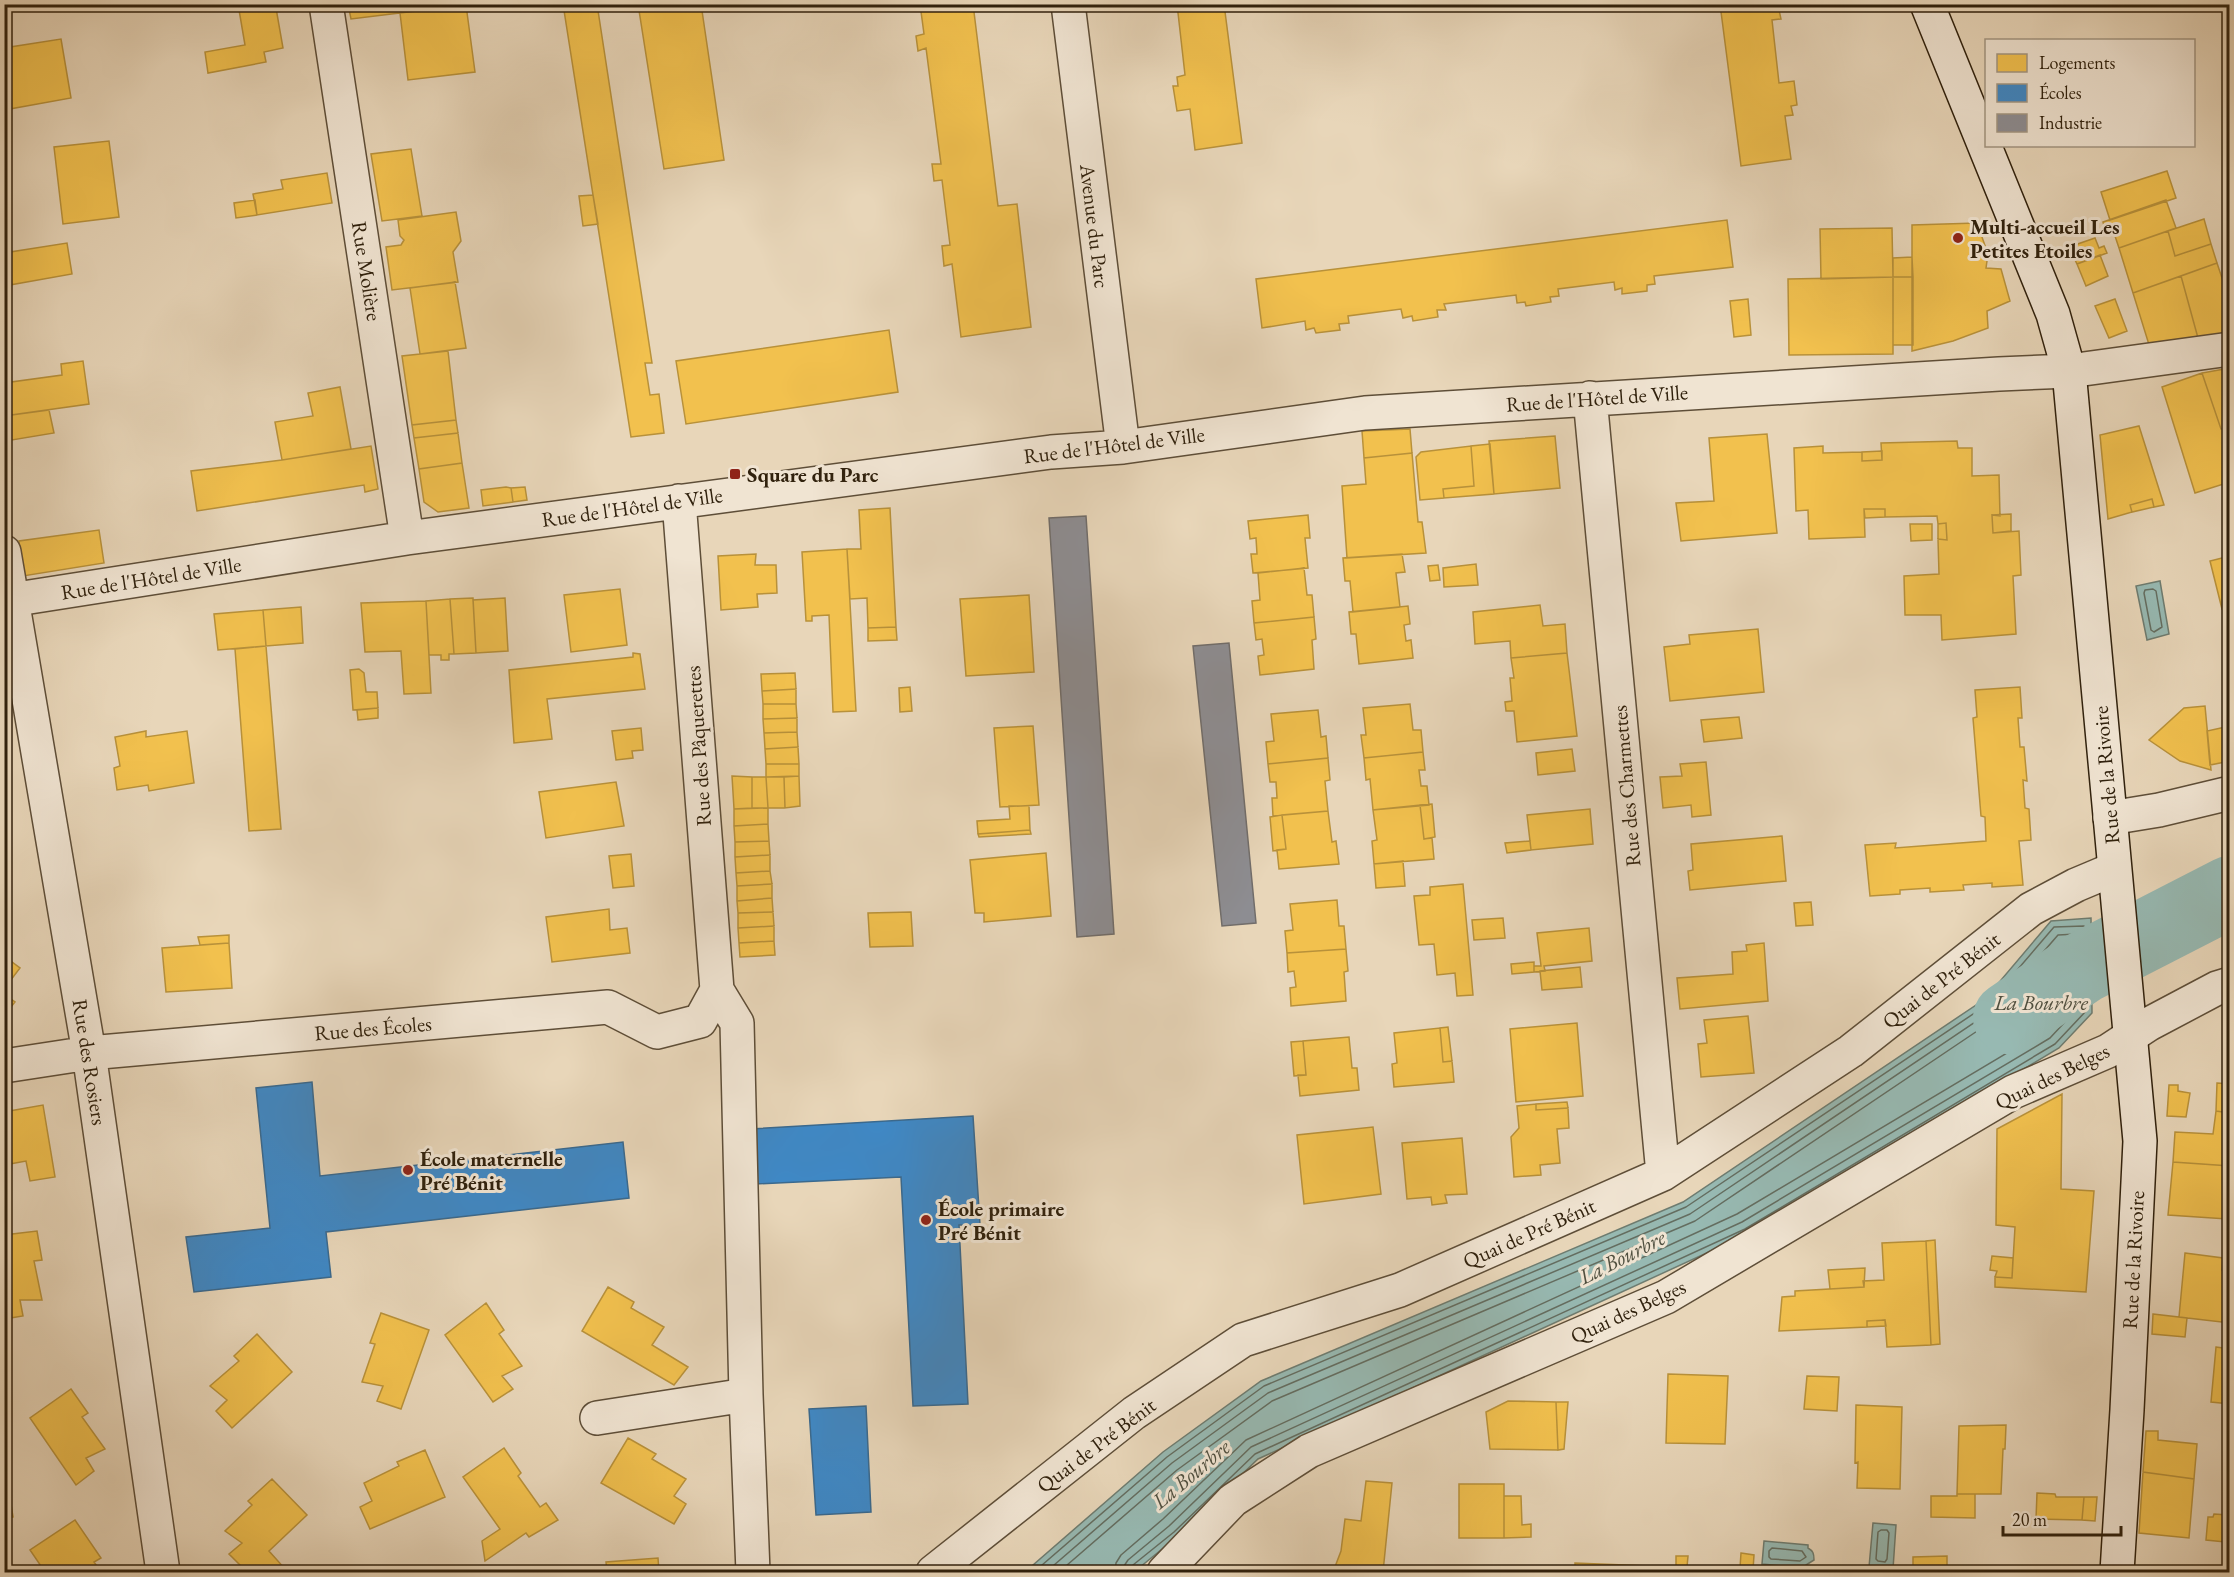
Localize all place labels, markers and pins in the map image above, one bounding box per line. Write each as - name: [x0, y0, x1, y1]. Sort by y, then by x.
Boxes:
- place label: Multi-accueil Les Petites Etoiles: [1970, 213, 2120, 264]
- marker: Multi-accueil Les Petites Etoiles: [1951, 231, 1965, 245]
- place label: Square du Parc: [747, 461, 879, 488]
- marker: Square du Parc: [728, 467, 742, 481]
- place label: École maternelle Pré Bénit: [420, 1145, 563, 1196]
- marker: École maternelle Pré Bénit: [401, 1163, 415, 1177]
- place label: École primaire Pré Bénit: [938, 1195, 1064, 1246]
- marker: École primaire Pré Bénit: [919, 1213, 933, 1227]

